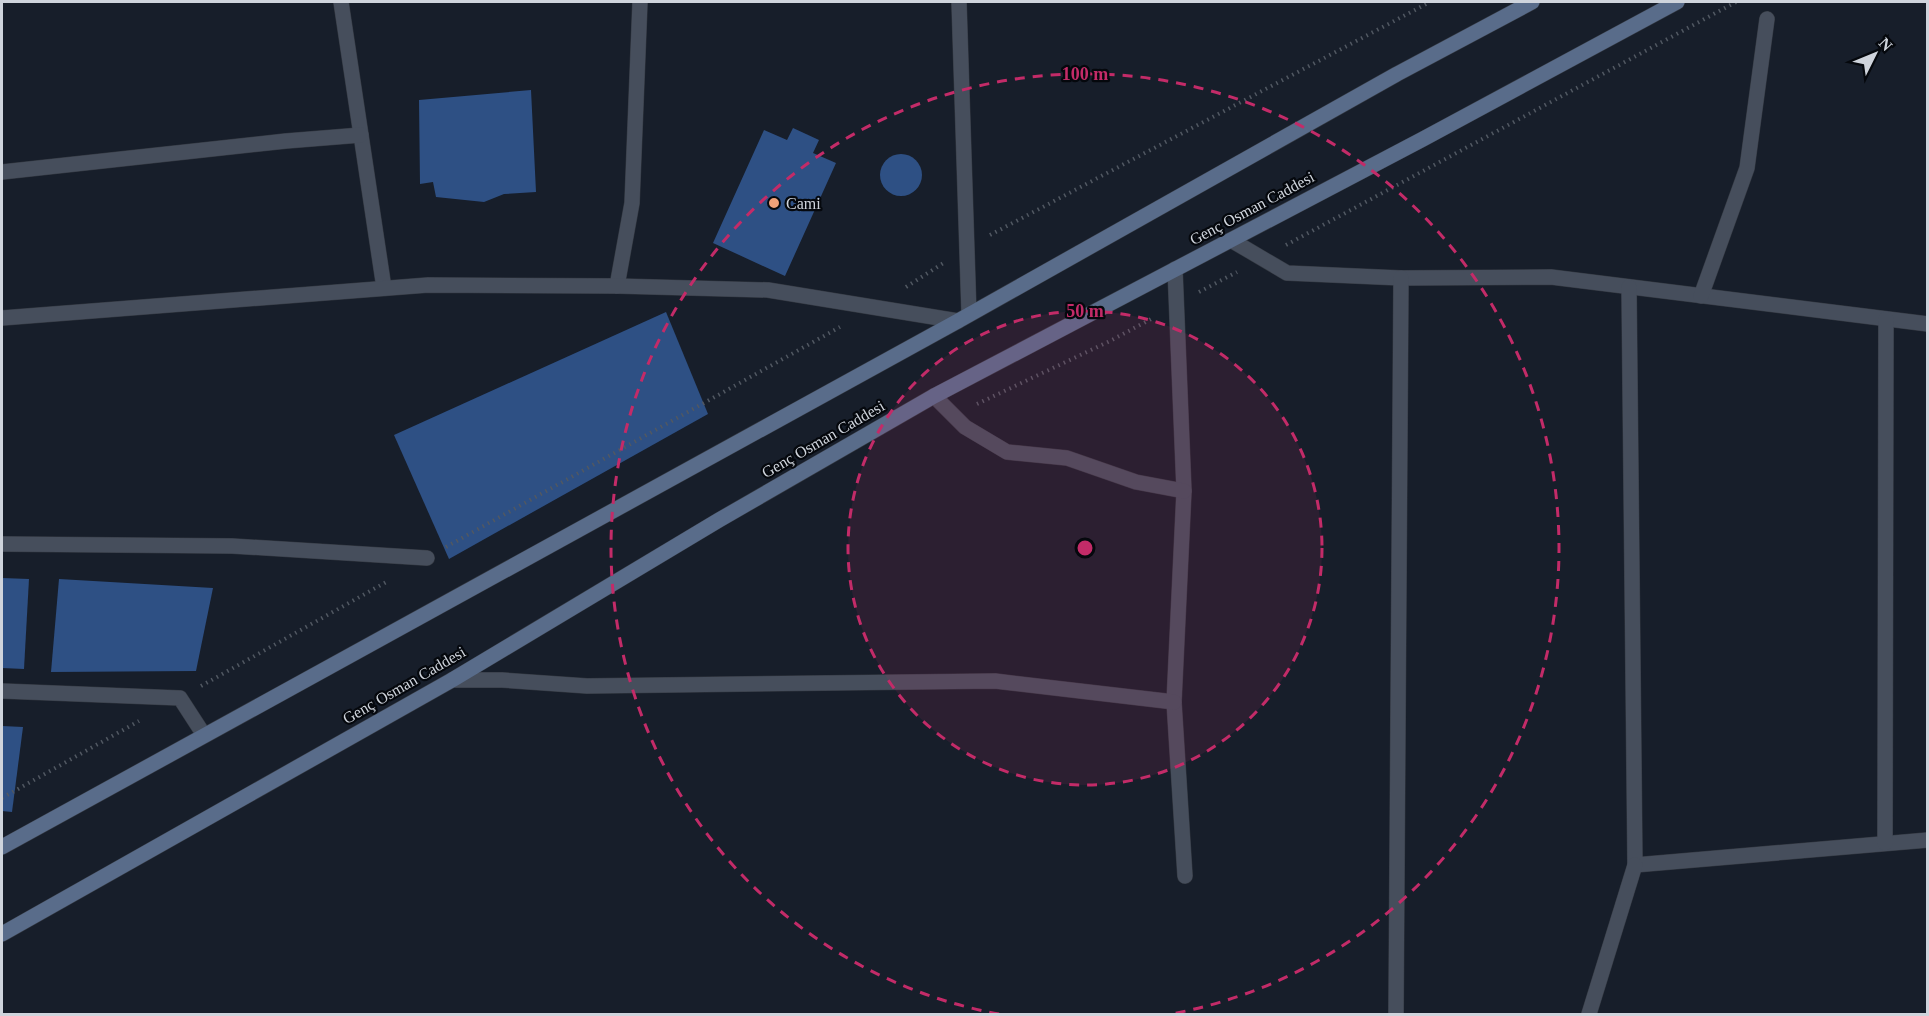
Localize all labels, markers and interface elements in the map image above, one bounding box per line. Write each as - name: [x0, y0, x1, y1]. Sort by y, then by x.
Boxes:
- north arrow: [1845, 24, 1905, 84]
- text: N: [1875, 34, 1896, 54]
- text: 100 m: [1062, 64, 1108, 84]
- street label: Genç Osman Caddesi: [1187, 168, 1318, 249]
- place label: Cami: [786, 195, 821, 212]
- marker: Cami: [767, 196, 781, 210]
- text: 50 m: [1066, 301, 1104, 321]
- street label: Genç Osman Caddesi: [759, 397, 888, 482]
- centre of rings: [1075, 538, 1095, 558]
- street label: Genç Osman Caddesi: [340, 643, 469, 728]

